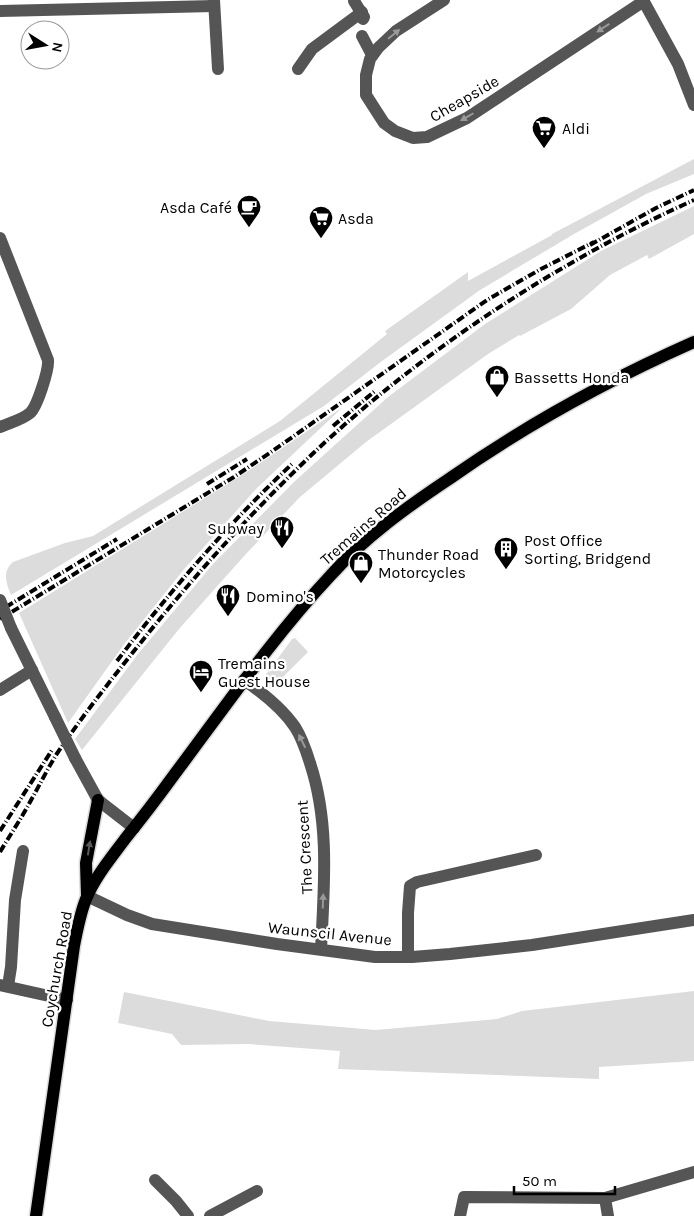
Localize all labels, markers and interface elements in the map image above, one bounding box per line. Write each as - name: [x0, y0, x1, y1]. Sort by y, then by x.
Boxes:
- north arrow: [20, 20, 70, 70]
- one-way arrow: [596, 23, 610, 33]
- one-way arrow: [388, 28, 401, 39]
- text: N: [48, 41, 67, 54]
- street label: Cheapside: [426, 71, 502, 126]
- one-way arrow: [461, 113, 474, 122]
- supermarket icon: Aldi: [531, 115, 557, 149]
- place label: Aldi: [562, 119, 590, 138]
- cafe icon: Asda Café: [236, 194, 262, 228]
- place label: Asda Café: [160, 198, 232, 217]
- supermarket icon: Asda: [308, 205, 334, 239]
- place label: Asda: [338, 209, 374, 228]
- shop icon: Bassetts Honda: [484, 364, 510, 398]
- place label: Bassetts Honda: [514, 368, 629, 387]
- street label: Tremains Road: [316, 484, 410, 569]
- restaurant icon: Subway: [269, 515, 295, 549]
- place label: Subway: [207, 519, 265, 538]
- place label: Post Office Sorting, Bridgend: [524, 531, 651, 568]
- building icon: Post Office Sorting, Bridgend: [493, 536, 519, 570]
- place label: Thunder Road Motorcycles: [378, 545, 479, 582]
- shop icon: Thunder Road Motorcycles: [348, 550, 374, 584]
- restaurant icon: Domino's: [215, 583, 241, 617]
- place label: Domino's: [246, 587, 314, 606]
- place label: Tremains Guest House: [218, 654, 310, 691]
- hotel icon: Tremains Guest House: [188, 659, 214, 693]
- one-way arrow: [297, 734, 306, 749]
- street label: The Crescent: [293, 800, 316, 894]
- one-way arrow: [85, 840, 93, 856]
- one-way arrow: [319, 892, 327, 908]
- street label: Coychurch Road: [37, 909, 76, 1029]
- street label: Waunscil Avenue: [267, 918, 393, 949]
- scale bar: [514, 1164, 615, 1196]
- text: 50 m: [522, 1172, 557, 1190]

